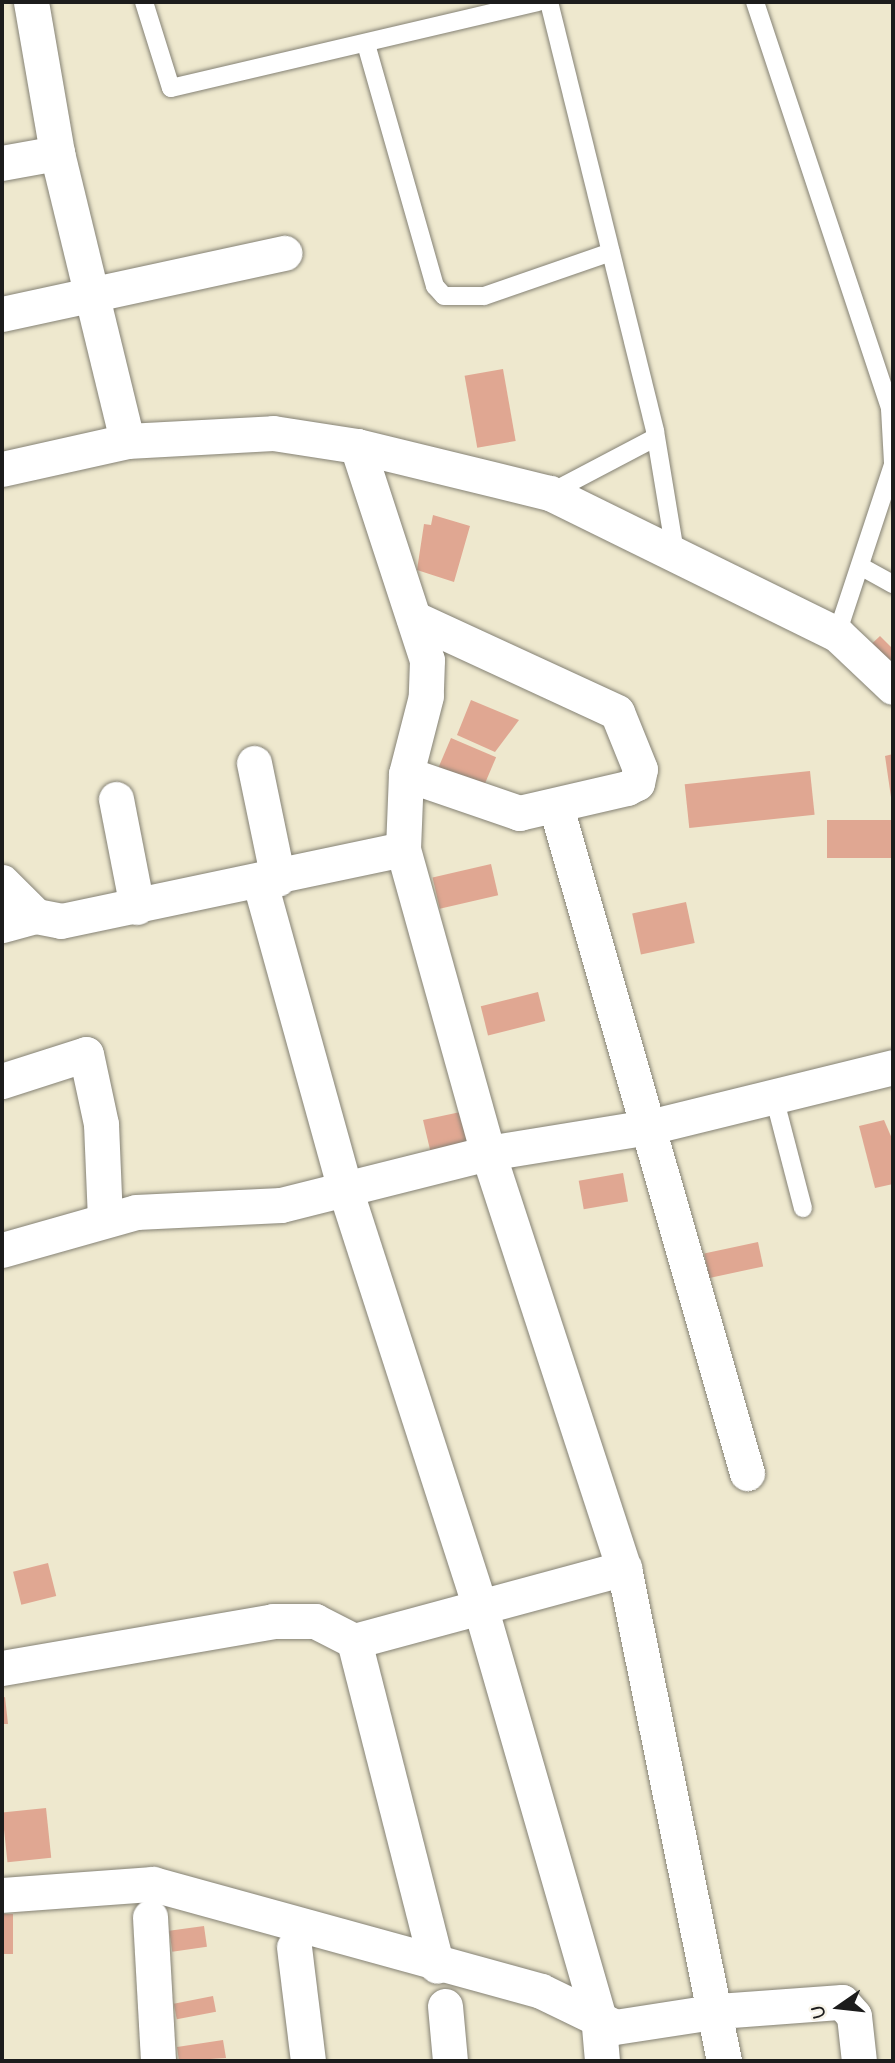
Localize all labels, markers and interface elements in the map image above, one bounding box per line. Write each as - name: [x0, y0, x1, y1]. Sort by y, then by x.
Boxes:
- north arrow: [804, 1972, 874, 2042]
- text: U: [806, 2003, 831, 2021]

